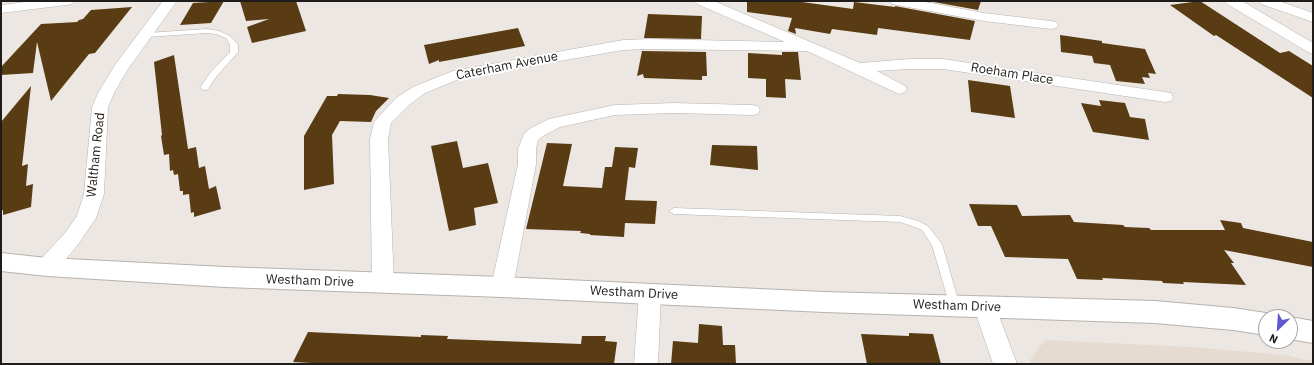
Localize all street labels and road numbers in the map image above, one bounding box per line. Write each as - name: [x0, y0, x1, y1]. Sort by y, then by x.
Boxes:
- street label: Caterham Avenue: [455, 48, 559, 84]
- street label: Roeham Place: [970, 60, 1054, 88]
- street label: Waltham Road: [84, 112, 108, 198]
- street label: Westham Drive: [266, 272, 354, 290]
- street label: Westham Drive: [590, 283, 678, 303]
- street label: Westham Drive: [913, 297, 1001, 315]

